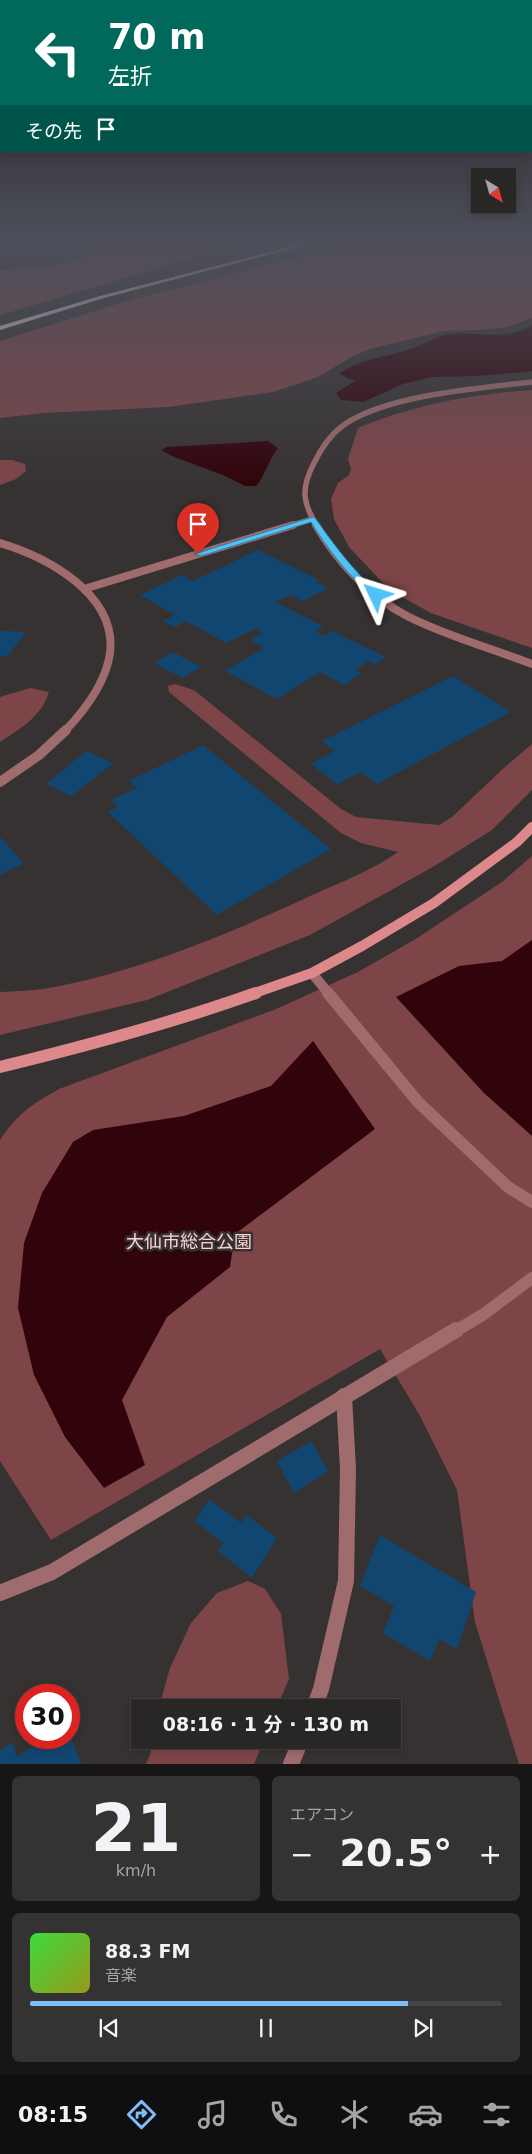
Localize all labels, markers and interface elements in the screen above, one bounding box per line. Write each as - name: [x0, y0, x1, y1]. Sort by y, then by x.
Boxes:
- text: 70 m: [108, 17, 205, 57]
- icon: left: [25, 20, 90, 85]
- text: 左折: [108, 64, 152, 89]
- icon: arrive: [92, 115, 120, 143]
- text: その先: [25, 120, 82, 142]
- north arrow: [471, 168, 516, 212]
- map controls: [471, 168, 516, 213]
- pin: [177, 503, 219, 554]
- icon: arrive: [184, 510, 212, 538]
- position arrow: [349, 568, 401, 620]
- park label: 大仙市総合公園: [126, 1231, 252, 1252]
- speed limit sign: 30: [15, 1684, 80, 1749]
- text: 08:16 · 1 分 · 130 m: [163, 1713, 369, 1735]
- text: 21: [91, 1791, 181, 1866]
- text: エアコン: [290, 1805, 354, 1824]
- text: 20.5°: [340, 1831, 452, 1875]
- text: −: [290, 1838, 313, 1871]
- text: +: [479, 1838, 502, 1871]
- text: km/h: [116, 1861, 156, 1880]
- text: 88.3 FM: [105, 1940, 190, 1962]
- text: 音楽: [105, 1966, 137, 1985]
- icon: previous: [95, 2014, 123, 2042]
- icon: pause: [252, 2014, 280, 2042]
- icon: next: [409, 2014, 437, 2042]
- icon: directions: [124, 2097, 159, 2132]
- icon: music: [195, 2097, 230, 2132]
- icon: phone: [266, 2097, 301, 2132]
- icon: climate: [337, 2097, 372, 2132]
- icon: car: [408, 2097, 443, 2132]
- icon: filters: [479, 2097, 514, 2132]
- text: 08:15: [18, 2102, 88, 2127]

